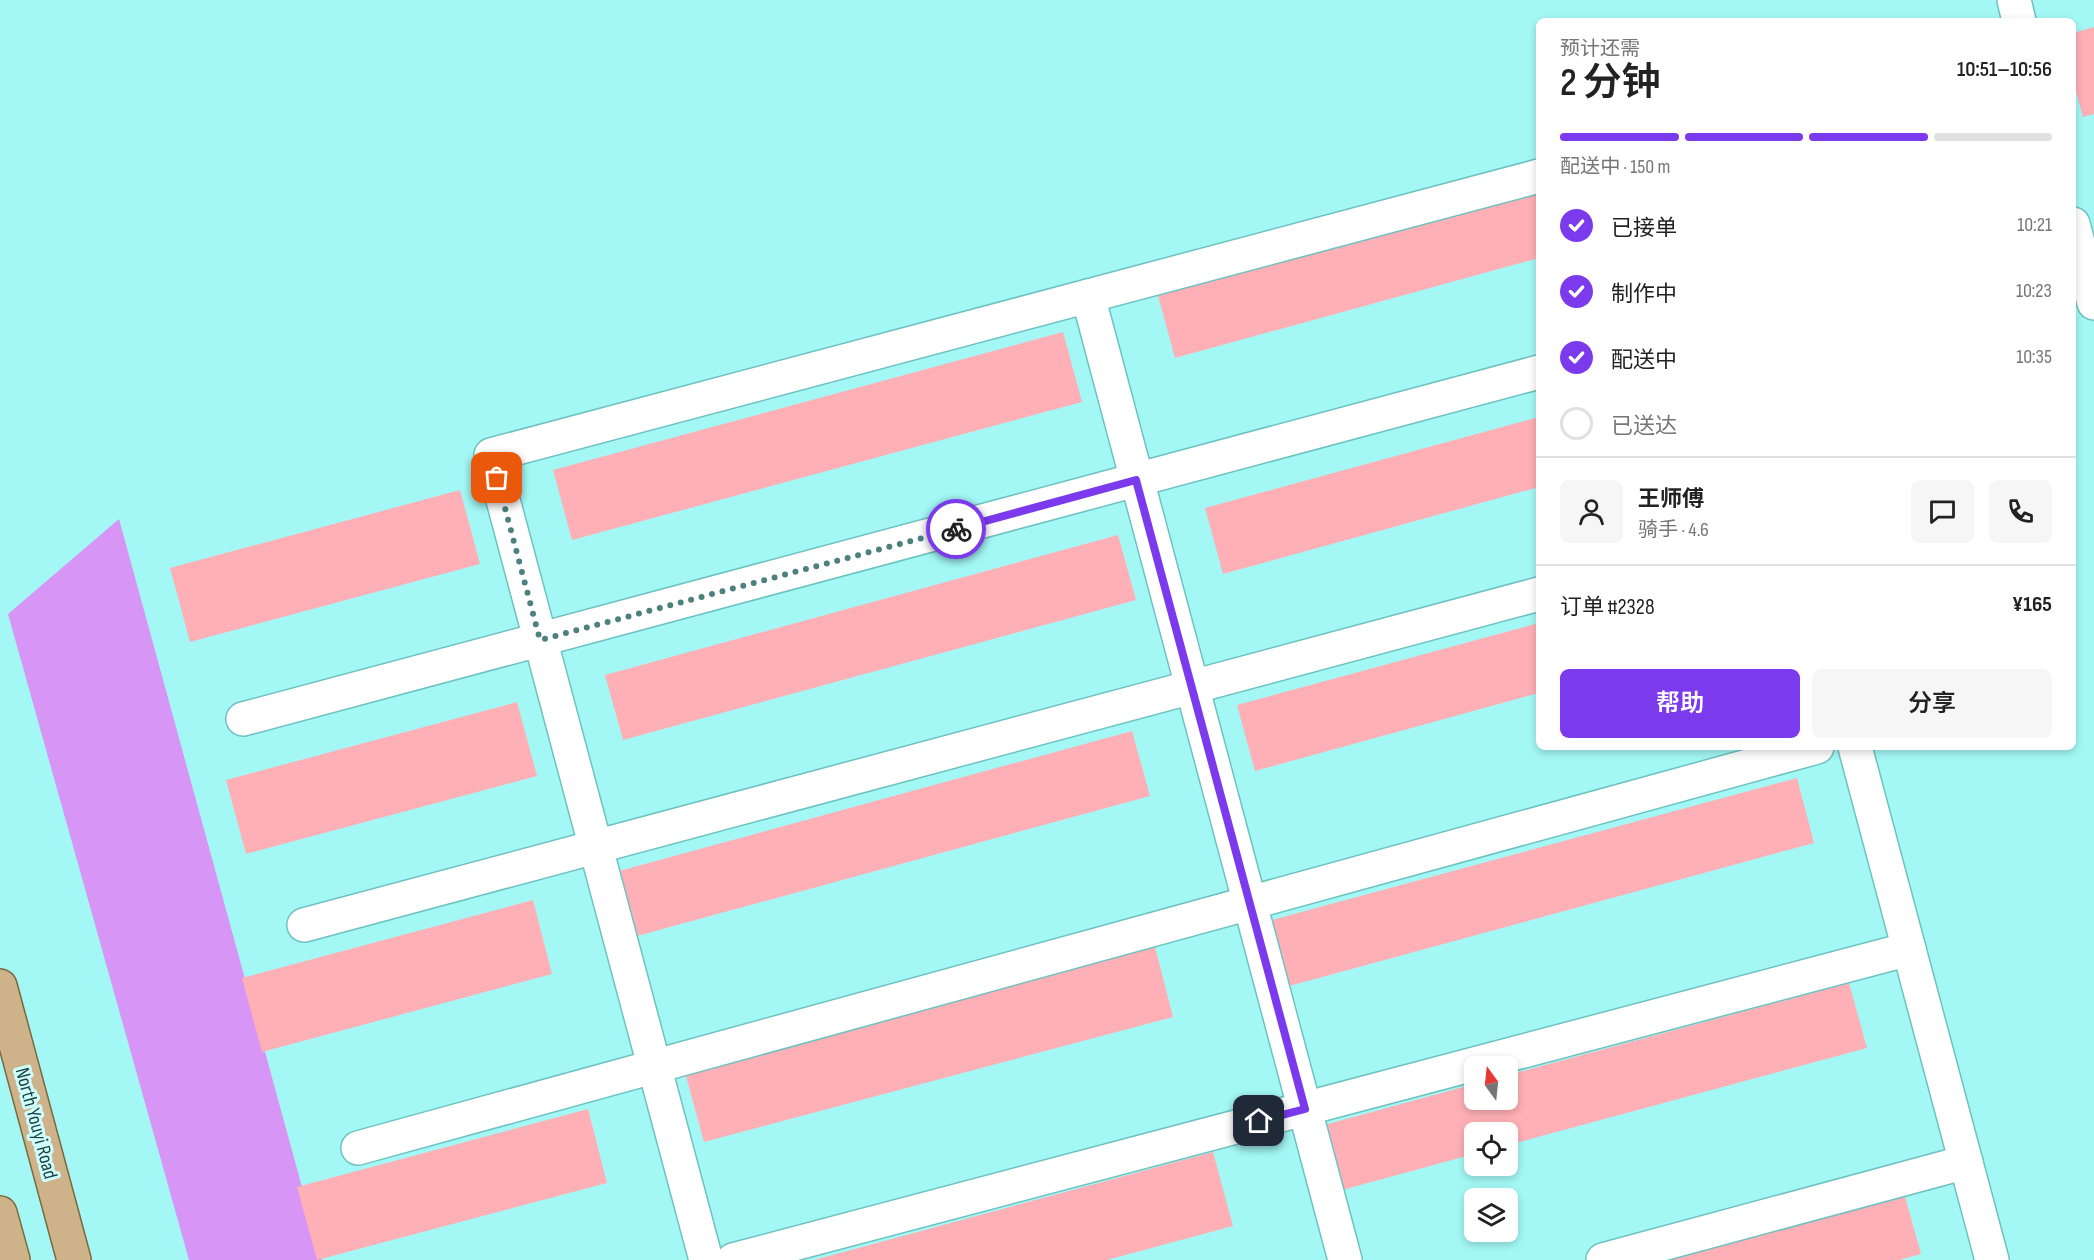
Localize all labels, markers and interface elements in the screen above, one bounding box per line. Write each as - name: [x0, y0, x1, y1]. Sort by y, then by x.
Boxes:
- text: 预计还需: [1560, 37, 1640, 61]
- text: 10:51–10:56: [1957, 56, 2052, 83]
- text: 2 分钟: [1560, 60, 1661, 107]
- text: 配送中 · 150 m: [1560, 155, 1670, 179]
- icon: check: [1560, 209, 1593, 242]
- text: 10:21: [2017, 213, 2052, 237]
- text: 已接单: [1611, 215, 1677, 242]
- icon: check: [1560, 275, 1593, 308]
- text: 10:23: [2016, 279, 2052, 303]
- text: 制作中: [1611, 281, 1677, 308]
- icon: check: [1560, 341, 1593, 374]
- text: 10:35: [2016, 345, 2052, 369]
- text: 配送中: [1611, 347, 1677, 374]
- text: 已送达: [1611, 413, 1677, 440]
- pin: [471, 452, 522, 503]
- icon: bag: [480, 461, 513, 494]
- button: person: [1560, 480, 1623, 543]
- button: chat: [1911, 480, 1974, 543]
- button: phone: [1989, 480, 2052, 543]
- text: 王师傅: [1638, 486, 1704, 513]
- courier: [926, 499, 986, 559]
- icon: bike: [940, 513, 973, 546]
- text: 骑手 · 4.6: [1638, 518, 1709, 542]
- text: ¥165: [2012, 591, 2052, 618]
- text: 订单 #2328: [1560, 594, 1655, 621]
- button: 帮助: [1560, 669, 1800, 738]
- button: 分享: [1812, 669, 2052, 738]
- north arrow: [1464, 1056, 1518, 1110]
- map controls: [1464, 1056, 1518, 1242]
- street label: North Youyi Road: [10, 1065, 62, 1182]
- pin: [1233, 1095, 1284, 1146]
- icon: home: [1242, 1104, 1275, 1137]
- button: locate: [1464, 1122, 1518, 1176]
- button: layers: [1464, 1188, 1518, 1242]

